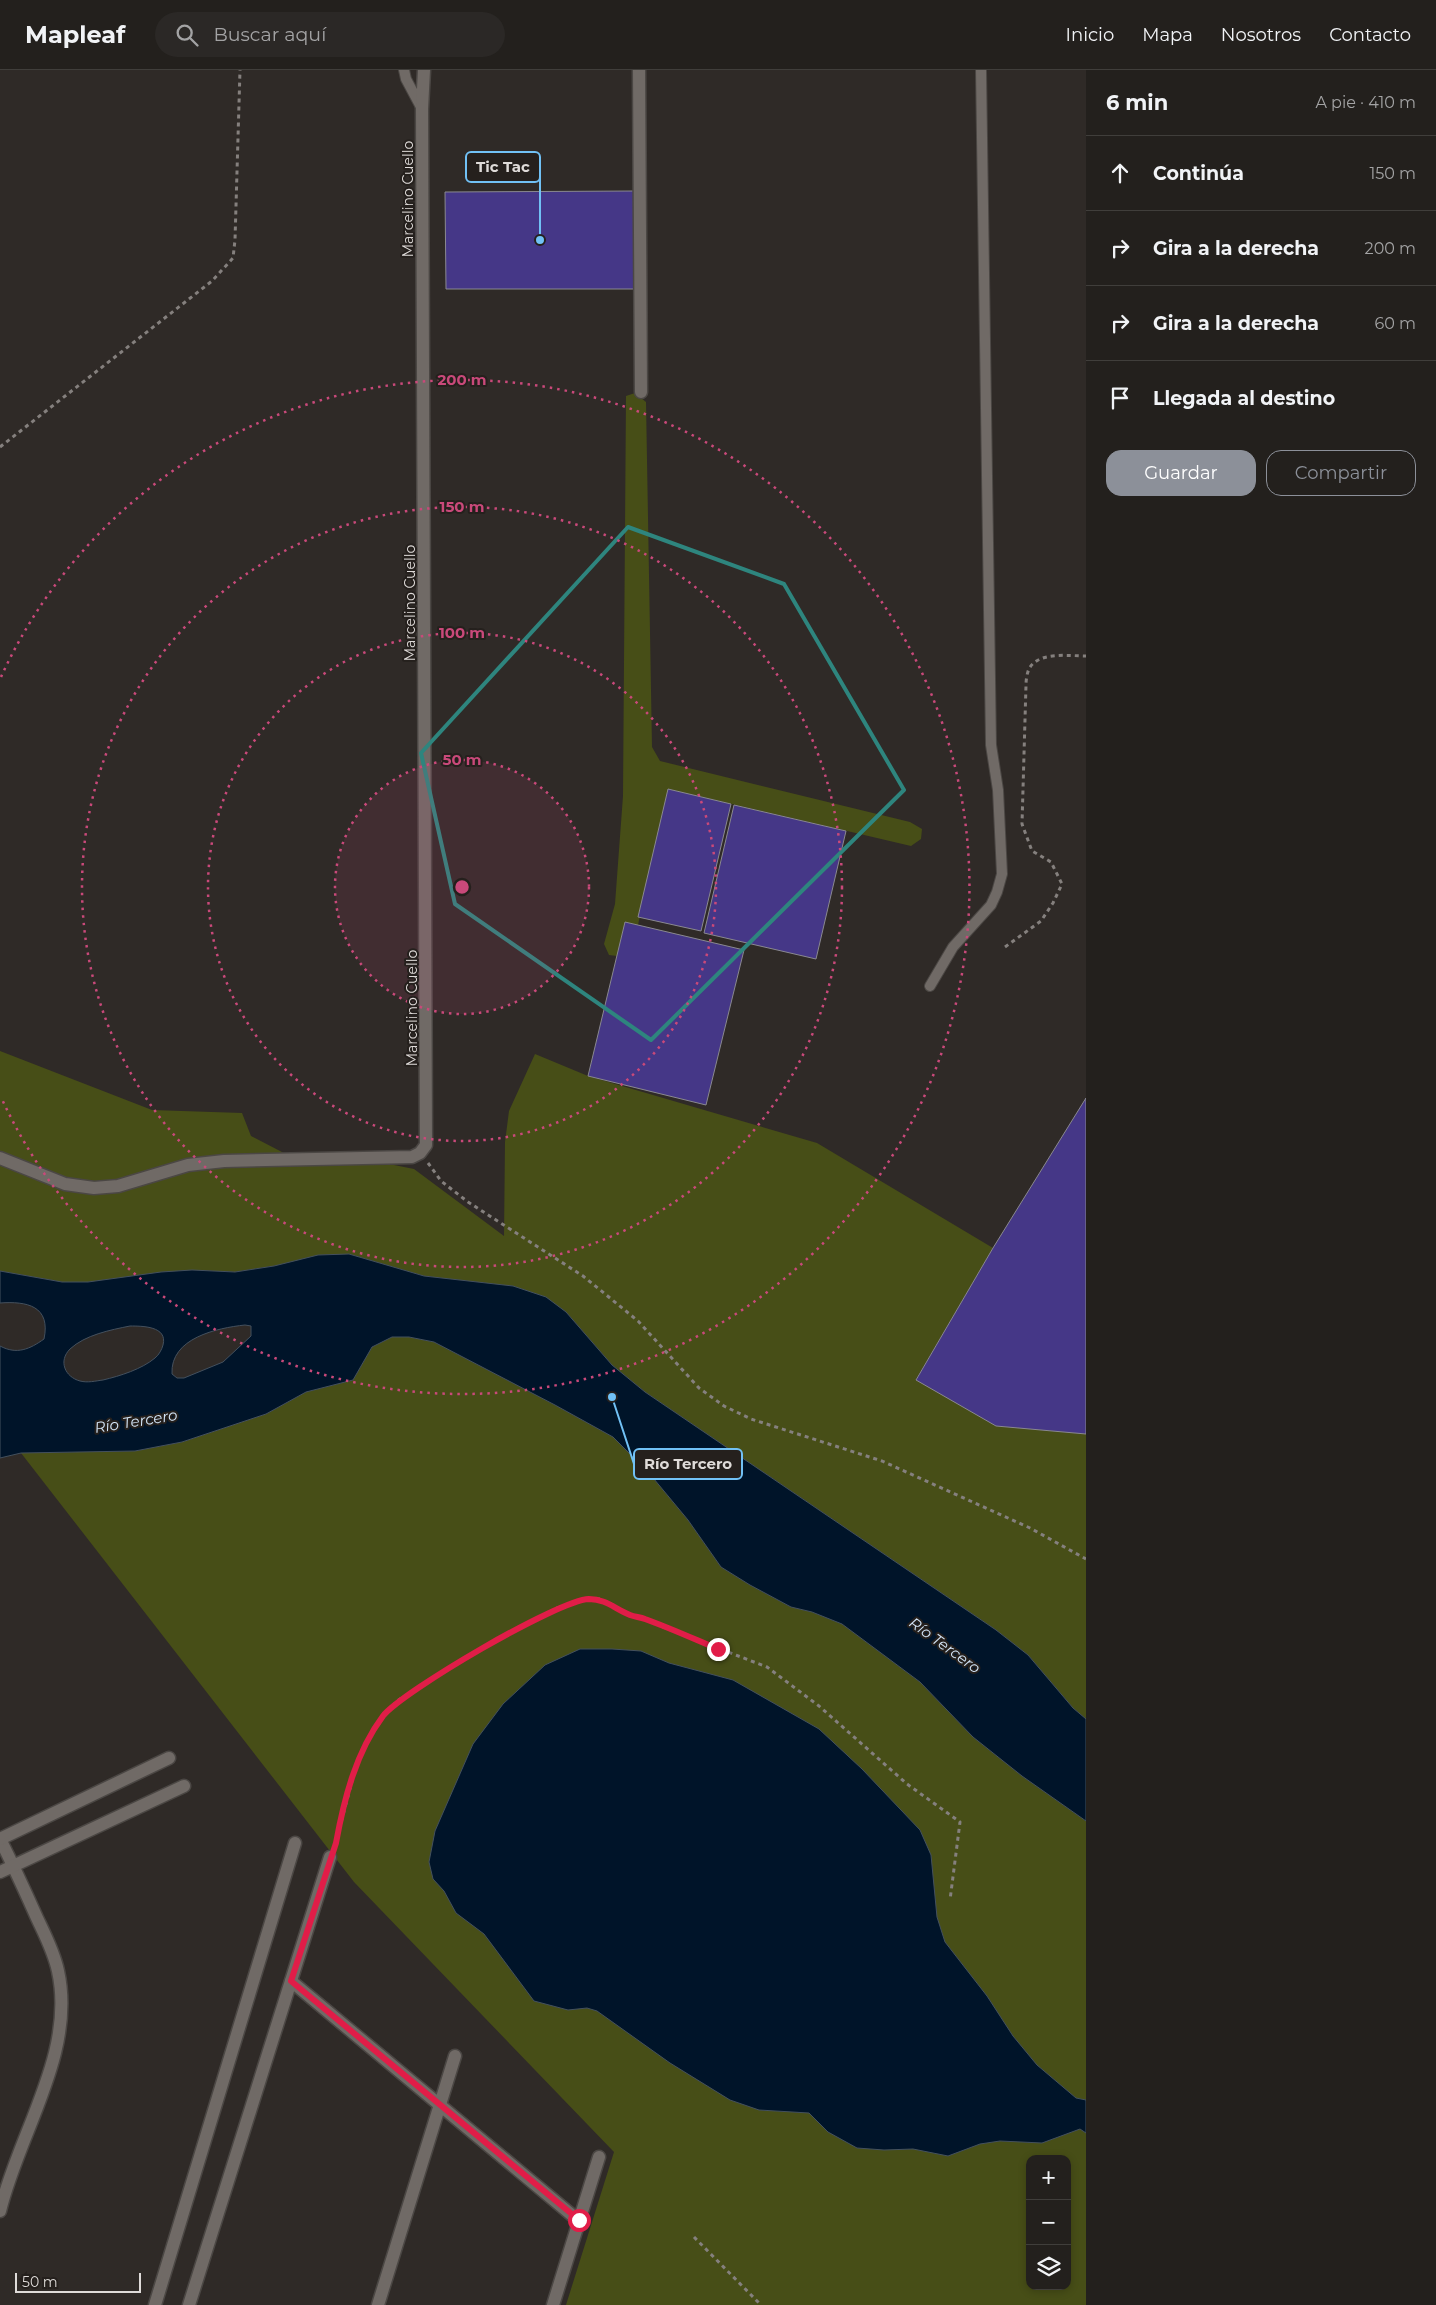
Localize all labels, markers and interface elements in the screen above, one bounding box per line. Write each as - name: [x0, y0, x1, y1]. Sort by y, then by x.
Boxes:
- search box: [155, 12, 505, 57]
- text: Mapleaf: [25, 20, 125, 49]
- icon: search: [173, 21, 201, 49]
- text: Buscar aquí: [213, 23, 326, 46]
- text: Inicio: [1066, 24, 1114, 46]
- text: Mapa: [1142, 24, 1193, 46]
- text: Nosotros: [1221, 24, 1301, 46]
- text: Contacto: [1329, 24, 1411, 46]
- text: 6 min: [1106, 90, 1168, 115]
- text: A pie · 410 m: [1315, 93, 1416, 112]
- street label: Marcelino Cuello: [399, 140, 417, 257]
- callout: Tic Tac: [466, 152, 540, 182]
- text: Tic Tac: [476, 157, 530, 176]
- icon: ahead: [1106, 159, 1134, 187]
- text: Continúa: [1153, 162, 1244, 185]
- text: 150 m: [1369, 164, 1416, 183]
- icon: right: [1106, 234, 1134, 262]
- text: Gira a la derecha: [1153, 237, 1319, 260]
- text: 200 m: [1365, 239, 1416, 258]
- icon: right: [1106, 309, 1134, 337]
- text: Gira a la derecha: [1153, 312, 1319, 335]
- text: 60 m: [1374, 314, 1416, 333]
- text: 200 m: [437, 370, 487, 389]
- icon: arrive: [1106, 384, 1134, 412]
- text: Llegada al destino: [1153, 387, 1335, 410]
- button: Guardar: [1106, 450, 1256, 496]
- button: Compartir: [1266, 450, 1416, 496]
- text: 150 m: [440, 497, 484, 516]
- street label: Marcelino Cuello: [401, 544, 419, 661]
- text: 100 m: [439, 623, 485, 642]
- text: 50 m: [442, 750, 482, 769]
- centre of rings: [453, 878, 471, 896]
- street label: Marcelino Cuello: [403, 949, 421, 1066]
- water label: Río Tercero: [93, 1405, 179, 1437]
- callout: Río Tercero: [634, 1449, 742, 1479]
- text: Río Tercero: [644, 1454, 732, 1473]
- water label: Río Tercero: [906, 1613, 984, 1677]
- route end: [707, 1638, 730, 1661]
- map controls: [1026, 2155, 1071, 2290]
- button: +: [1026, 2155, 1071, 2200]
- button: −: [1026, 2200, 1071, 2245]
- route start: [568, 2209, 591, 2232]
- button: layers: [1026, 2245, 1071, 2290]
- scale bar: [15, 2270, 141, 2293]
- text: 50 m: [22, 2273, 58, 2291]

